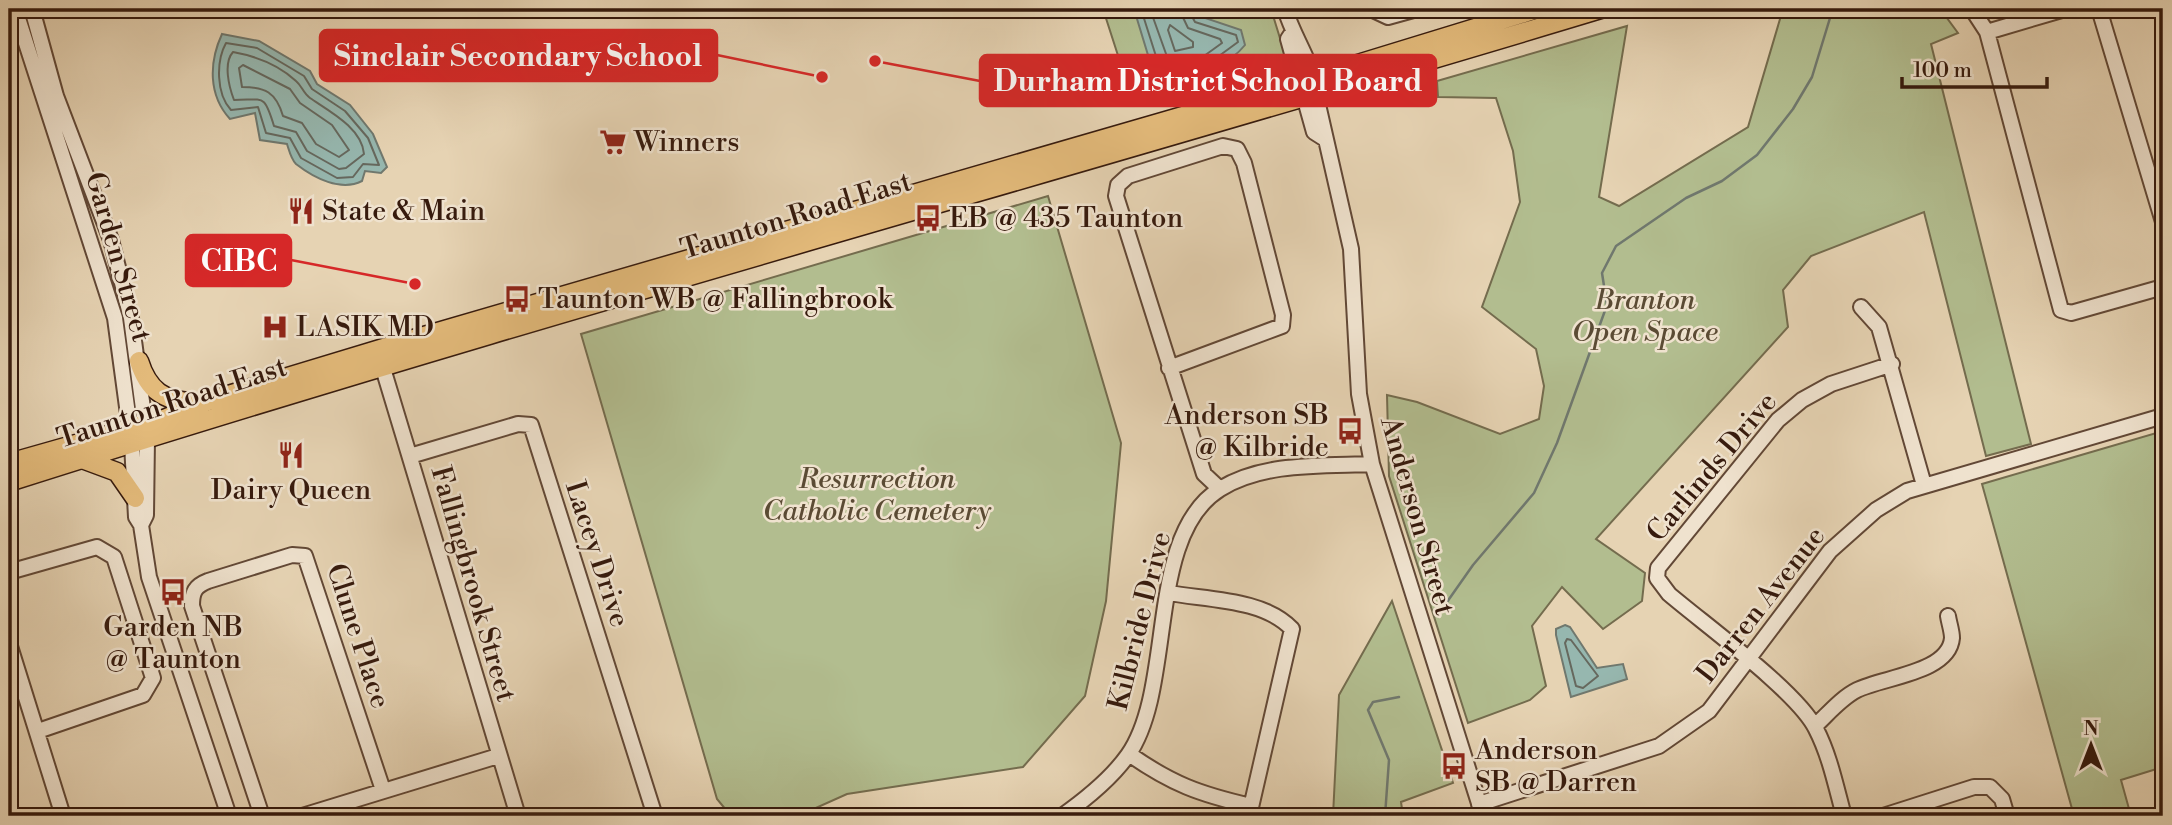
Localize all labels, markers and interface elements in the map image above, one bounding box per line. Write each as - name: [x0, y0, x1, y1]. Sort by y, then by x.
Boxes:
- callout: Sinclair Secondary School: [320, 30, 717, 81]
- text: Sinclair Secondary School: [334, 38, 702, 76]
- scale bar: [1902, 46, 2048, 90]
- callout: Durham District School Board: [980, 55, 1436, 106]
- text: 100 m: [1913, 58, 1972, 84]
- text: Durham District School Board: [994, 63, 1422, 101]
- place label: Winners: [633, 125, 740, 160]
- supermarket icon: Winners: [598, 127, 628, 157]
- street label: Taunton Road East: [676, 164, 916, 268]
- street label: Garden Street: [77, 168, 159, 346]
- place label: State & Main: [322, 194, 486, 229]
- restaurant icon: State & Main: [286, 196, 316, 226]
- place label: EB @ 435 Taunton: [949, 201, 1183, 236]
- bus stop icon: EB @ 435 Taunton: [913, 203, 943, 233]
- callout: CIBC: [186, 235, 291, 286]
- text: CIBC: [201, 243, 277, 281]
- place label: Taunton WB @ Fallingbrook: [538, 282, 894, 317]
- park label: Branton Open Space: [1572, 283, 1718, 350]
- bus stop icon: Taunton WB @ Fallingbrook: [502, 284, 532, 314]
- place label: LASIK MD: [296, 310, 434, 345]
- hospital icon: LASIK MD: [260, 312, 290, 342]
- street label: Taunton Road East: [53, 349, 291, 457]
- street label: Carlinds Drive: [1639, 385, 1785, 549]
- place label: Anderson SB @ Kilbride: [1164, 398, 1329, 465]
- street label: Anderson Street: [1372, 412, 1462, 619]
- bus stop icon: Anderson SB @ Kilbride: [1335, 416, 1365, 446]
- restaurant icon: Dairy Queen: [276, 440, 306, 470]
- street label: Fallingbrook Street: [423, 462, 523, 706]
- park label: Resurrection Catholic Cemetery: [763, 462, 992, 529]
- place label: Dairy Queen: [211, 473, 372, 508]
- street label: Lacey Drive: [557, 477, 637, 631]
- street label: Darren Avenue: [1689, 520, 1833, 690]
- street label: Kilbride Drive: [1101, 528, 1179, 714]
- street label: Clune Place: [318, 559, 398, 713]
- bus stop icon: Garden NB @ Taunton: [158, 577, 188, 607]
- place label: Garden NB @ Taunton: [103, 610, 243, 677]
- north arrow: [2056, 710, 2126, 780]
- text: N: [2083, 717, 2099, 741]
- place label: Anderson SB @ Darren: [1474, 733, 1637, 800]
- bus stop icon: Anderson SB @ Darren: [1439, 751, 1469, 781]

